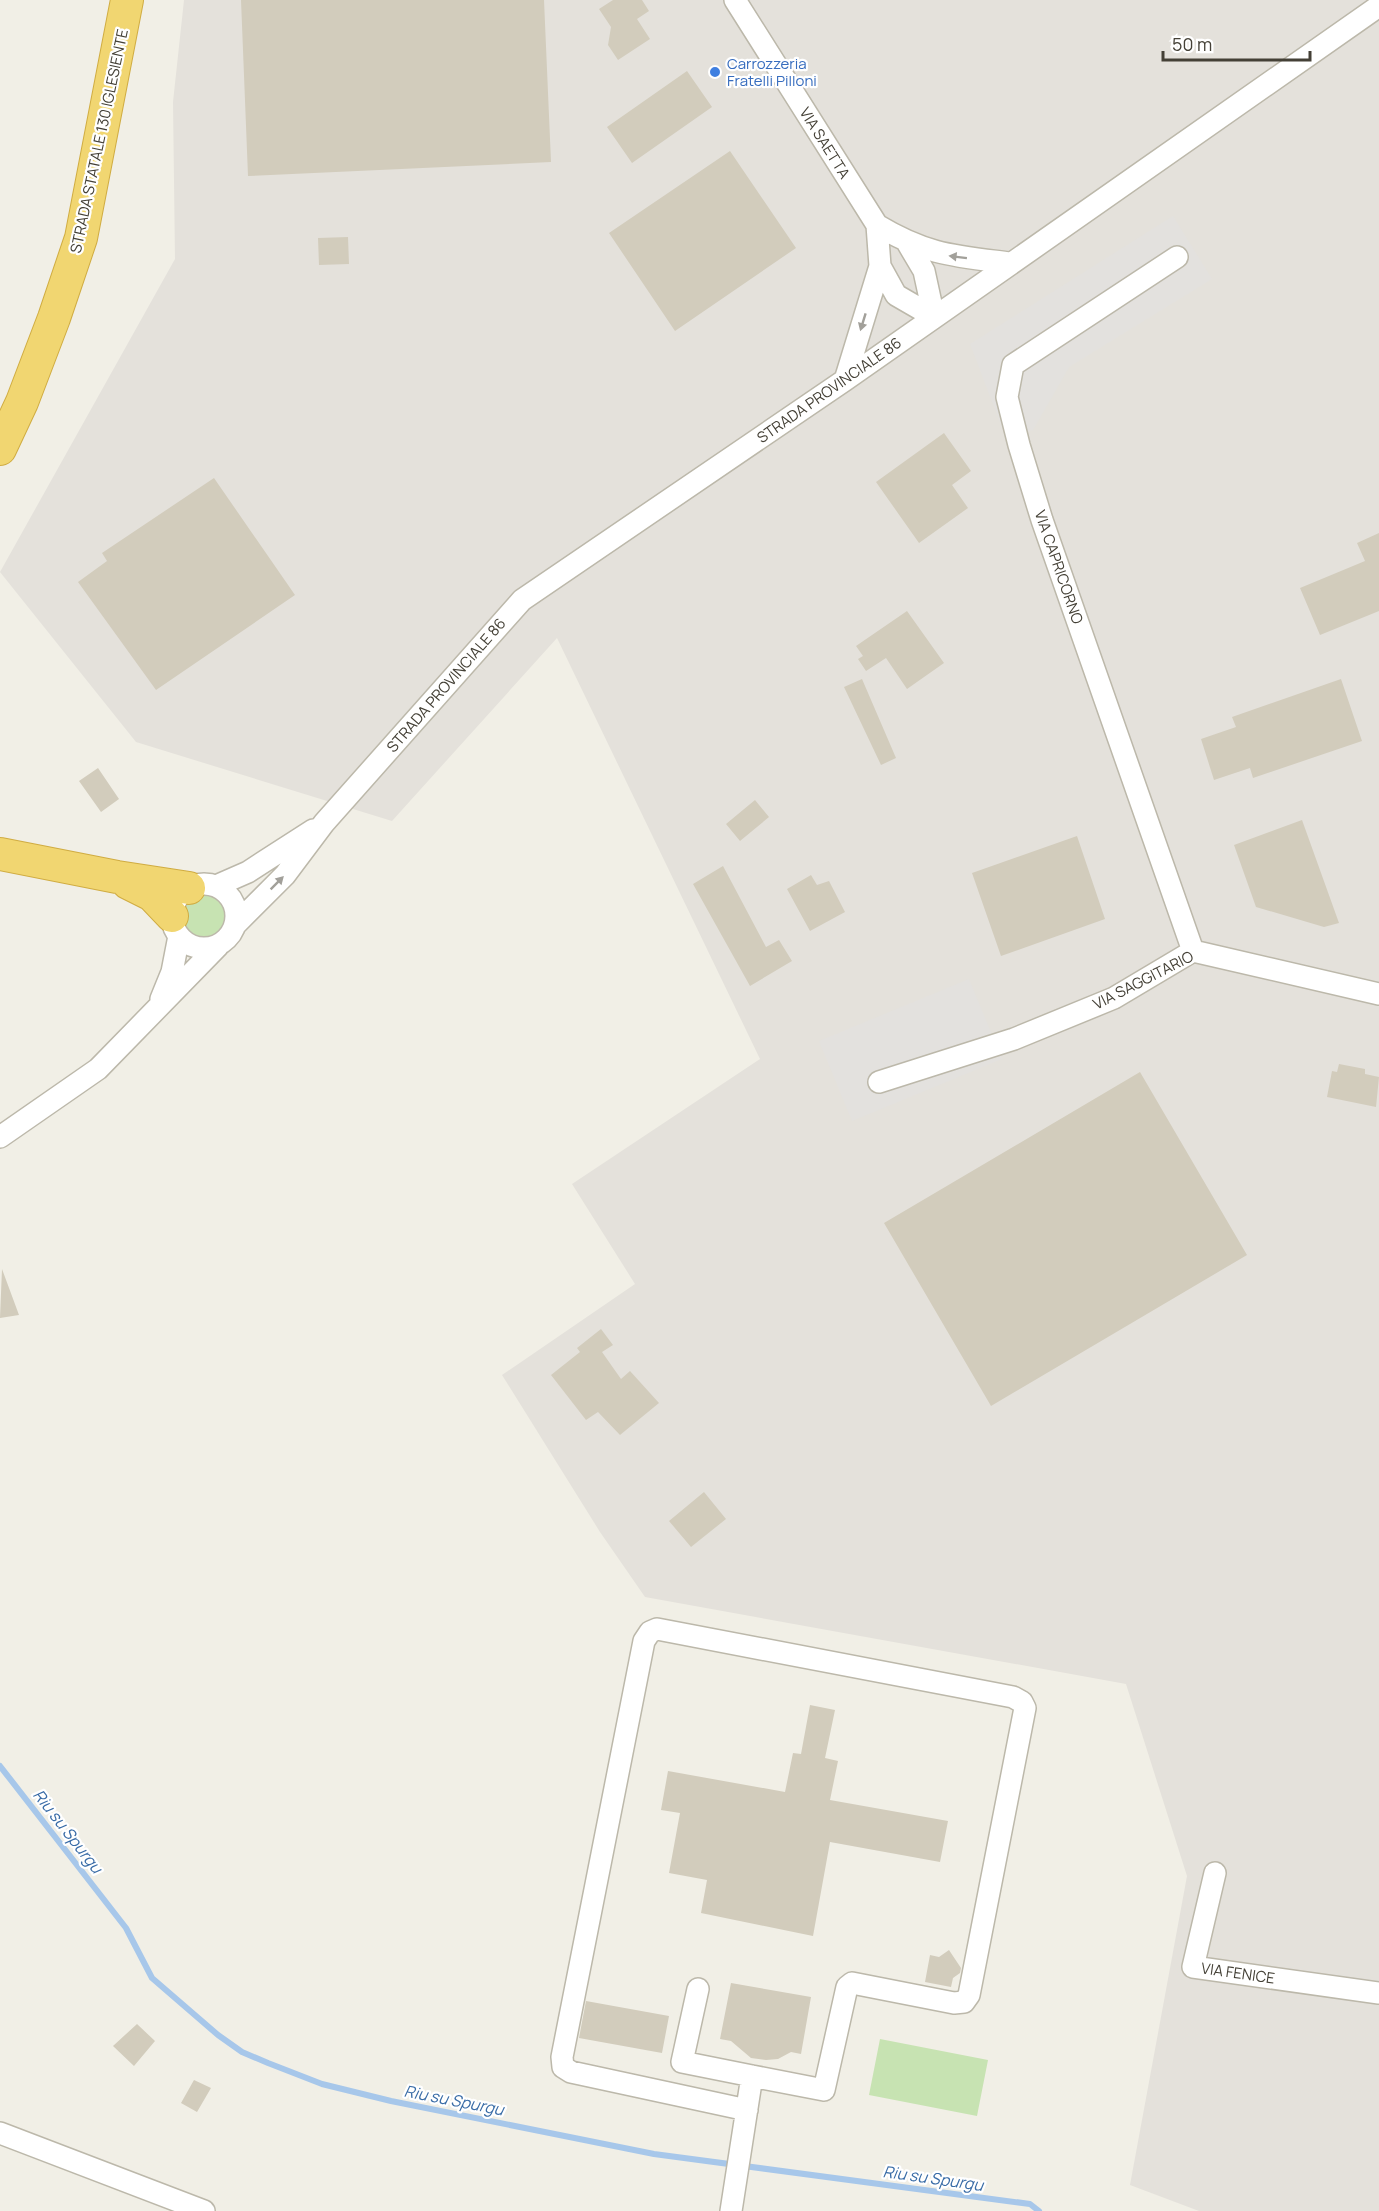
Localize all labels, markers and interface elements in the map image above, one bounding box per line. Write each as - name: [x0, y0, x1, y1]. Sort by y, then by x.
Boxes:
- scale bar: [1163, 24, 1310, 62]
- street label: STRADA STATALE 130 IGLESIENTE: [65, 27, 133, 255]
- text: 50 m: [1172, 32, 1212, 56]
- place label: Carrozzeria Fratelli Pilloni: [727, 53, 817, 91]
- marker: Carrozzeria Fratelli Pilloni: [708, 65, 722, 79]
- street label: VIA SAETTA: [795, 103, 855, 183]
- one-way arrow: [949, 252, 968, 261]
- one-way arrow: [858, 313, 867, 331]
- street label: STRADA PROVINCIALE 86: [752, 332, 906, 448]
- street label: VIA CAPRICORNO: [1030, 507, 1088, 627]
- street label: STRADA PROVINCIALE 86: [382, 613, 510, 757]
- one-way arrow: [270, 876, 285, 890]
- street label: VIA SAGGITARIO: [1089, 946, 1197, 1014]
- water label: Riu su Spurgu: [28, 1784, 109, 1879]
- street label: VIA FENICE: [1200, 1957, 1276, 1989]
- water label: Riu su Spurgu: [402, 2080, 507, 2121]
- water label: Riu su Spurgu: [882, 2160, 986, 2196]

